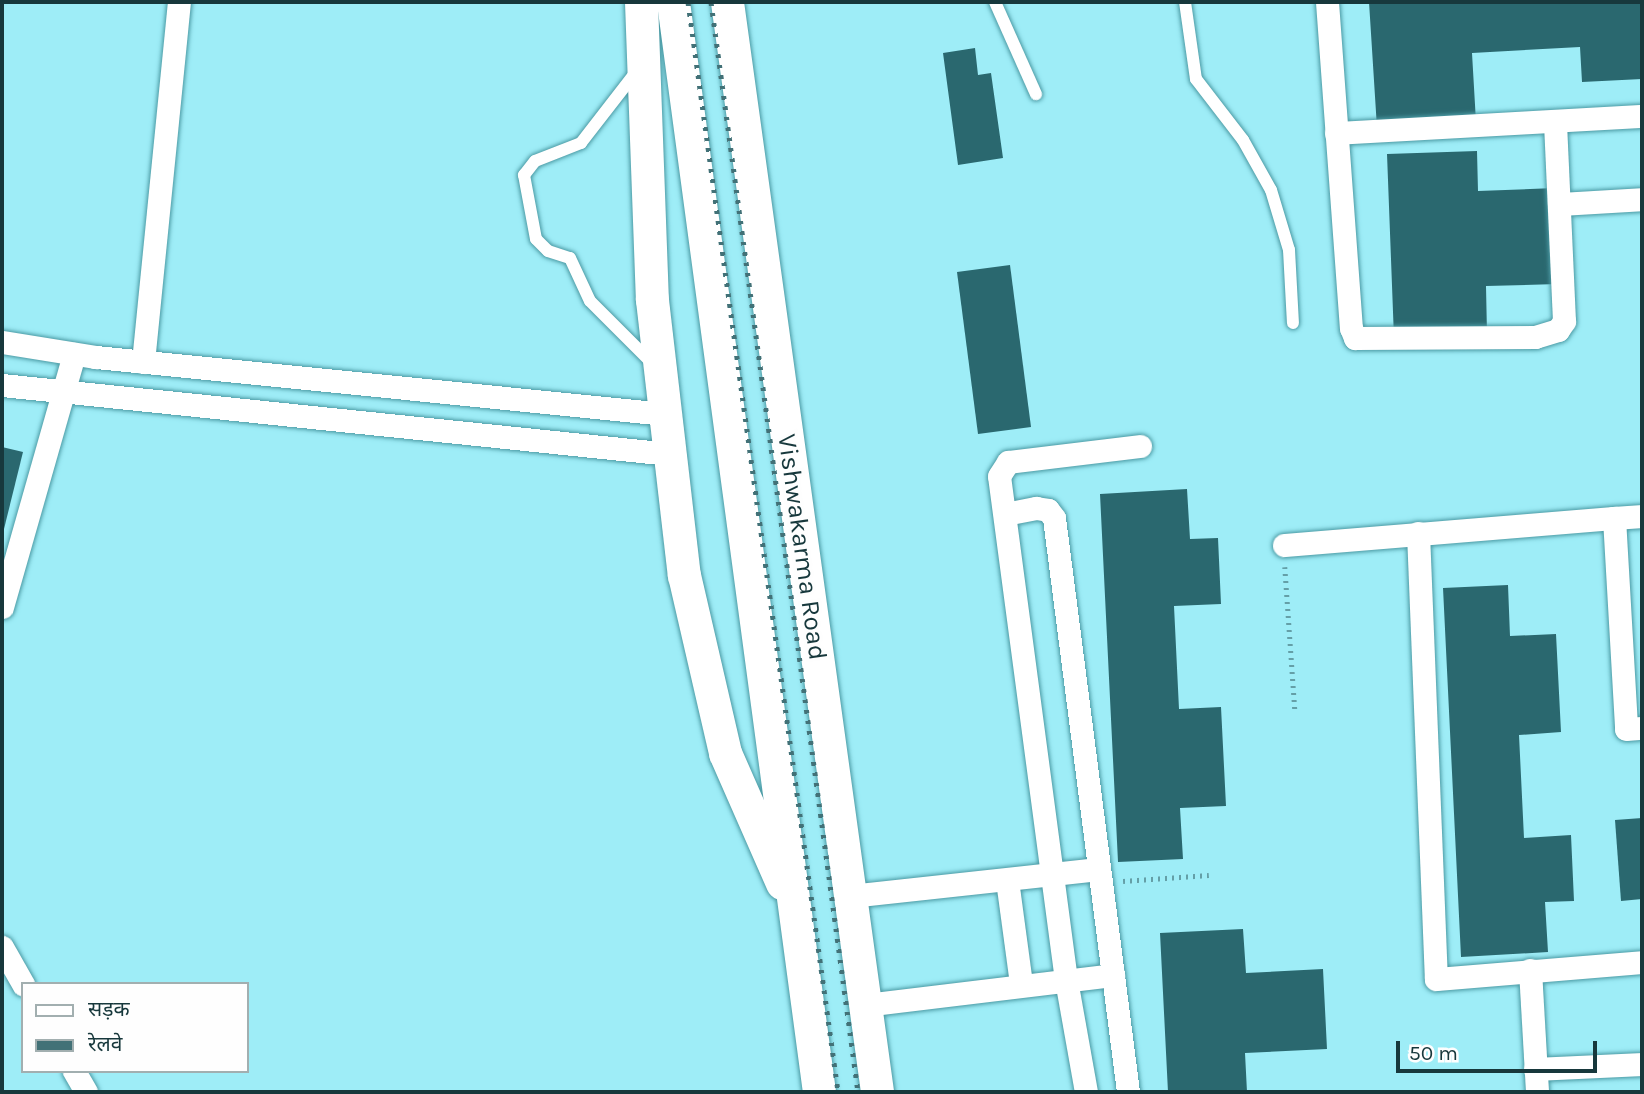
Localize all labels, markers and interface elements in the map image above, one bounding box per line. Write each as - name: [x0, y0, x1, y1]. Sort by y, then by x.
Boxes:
- street label: Vishwakarma Road: [771, 432, 833, 662]
- legend: [21, 982, 248, 1073]
- text: सड़क: [88, 997, 130, 1021]
- scale bar: [1399, 1028, 1600, 1072]
- text: रेलवे: [88, 1032, 123, 1056]
- text: 50 m: [1409, 1041, 1458, 1065]

